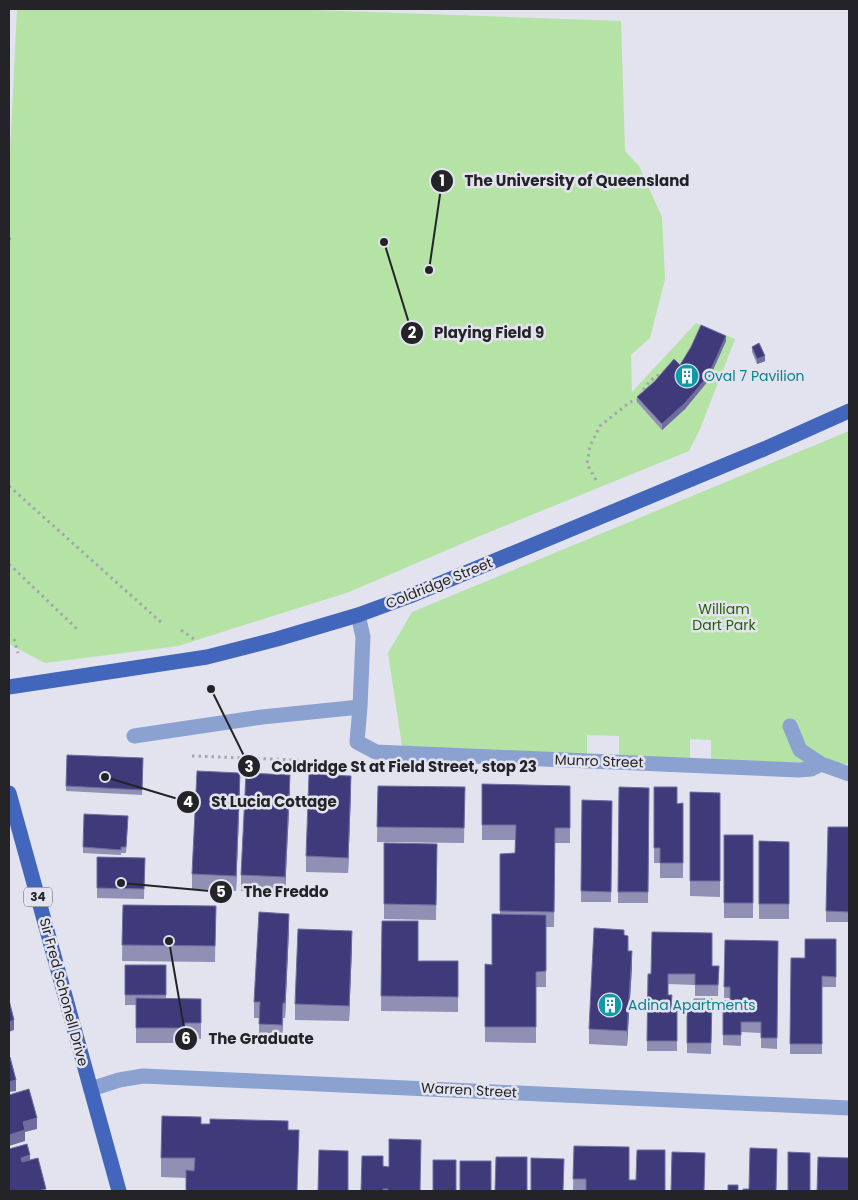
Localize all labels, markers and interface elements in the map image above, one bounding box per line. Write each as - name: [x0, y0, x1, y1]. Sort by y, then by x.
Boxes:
- callout: The University of Queensland: [429, 166, 699, 196]
- text: 1: [439, 170, 445, 191]
- text: The University of Queensland: [464, 170, 690, 191]
- callout: Playing Field 9: [399, 318, 554, 348]
- text: 2: [408, 322, 417, 343]
- text: Playing Field 9: [434, 322, 544, 343]
- building icon: Oval 7 Pavilion: [674, 363, 700, 389]
- place label: Oval 7 Pavilion: [704, 366, 805, 386]
- street label: Coldridge Street: [383, 552, 495, 614]
- park label: William Dart Park: [692, 599, 756, 635]
- street label: Munro Street: [554, 749, 644, 773]
- callout: Coldridge St at Field Street, stop 23: [236, 751, 547, 781]
- text: 3: [244, 756, 254, 777]
- text: Coldridge St at Field Street, stop 23: [271, 756, 537, 777]
- callout: St Lucia Cottage: [176, 787, 346, 817]
- text: 4: [183, 791, 193, 812]
- text: St Lucia Cottage: [211, 791, 337, 812]
- callout: The Freddo: [209, 877, 339, 907]
- text: 5: [216, 881, 226, 902]
- text: The Freddo: [243, 881, 329, 902]
- road number: 34: [24, 888, 52, 906]
- street label: Sir Fred Schonell Drive: [35, 916, 94, 1069]
- building icon: Adina Apartments: [597, 992, 623, 1018]
- place label: Adina Apartments: [628, 995, 756, 1015]
- callout: The Graduate: [174, 1024, 324, 1054]
- text: 6: [181, 1028, 191, 1049]
- text: The Graduate: [208, 1028, 314, 1049]
- street label: Warren Street: [421, 1078, 517, 1102]

